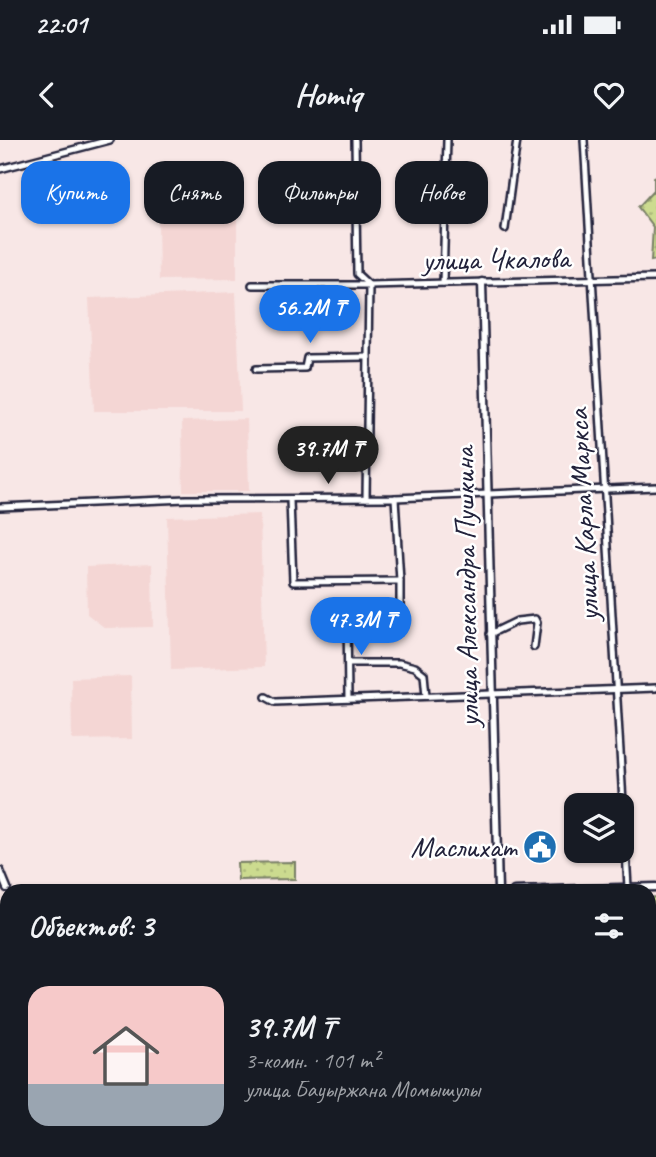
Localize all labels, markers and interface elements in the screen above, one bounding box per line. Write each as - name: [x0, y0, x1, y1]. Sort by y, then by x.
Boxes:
- text: 22:01: [35, 8, 87, 41]
- text: Homiq: [295, 74, 361, 115]
- icon: back: [28, 76, 66, 114]
- icon: heart: [590, 76, 628, 114]
- chip: Купить: [21, 161, 130, 224]
- chip: Снять: [144, 161, 244, 224]
- chip: Фильтры: [258, 161, 381, 224]
- chip: Новое: [395, 161, 488, 224]
- street label: улица Чкалова: [420, 239, 573, 279]
- pin: 56.2M ₸: [245, 286, 375, 345]
- text: 56.2M ₸: [275, 293, 345, 322]
- street label: улица Карла Маркса: [558, 406, 608, 624]
- pin: 39.7M ₸: [263, 426, 393, 486]
- text: 39.7M ₸: [294, 434, 362, 463]
- street label: улица Александра Пушкина: [445, 444, 487, 729]
- pin: 47.3M ₸: [296, 598, 426, 657]
- text: 47.3M ₸: [326, 605, 396, 634]
- map controls: [564, 793, 634, 863]
- button: layers: [564, 793, 634, 863]
- place label: Маслихат: [411, 828, 519, 866]
- public building icon: Маслихат: [521, 828, 559, 866]
- text: Объектов: 3: [28, 907, 153, 945]
- icon: filters: [590, 907, 628, 945]
- text: 39.7M ₸: [245, 1008, 335, 1046]
- icon: home: [84, 1014, 168, 1098]
- text: 3-комн. · 101 m²: [245, 1046, 379, 1075]
- text: улица Бауыржана Момышулы: [245, 1075, 480, 1104]

